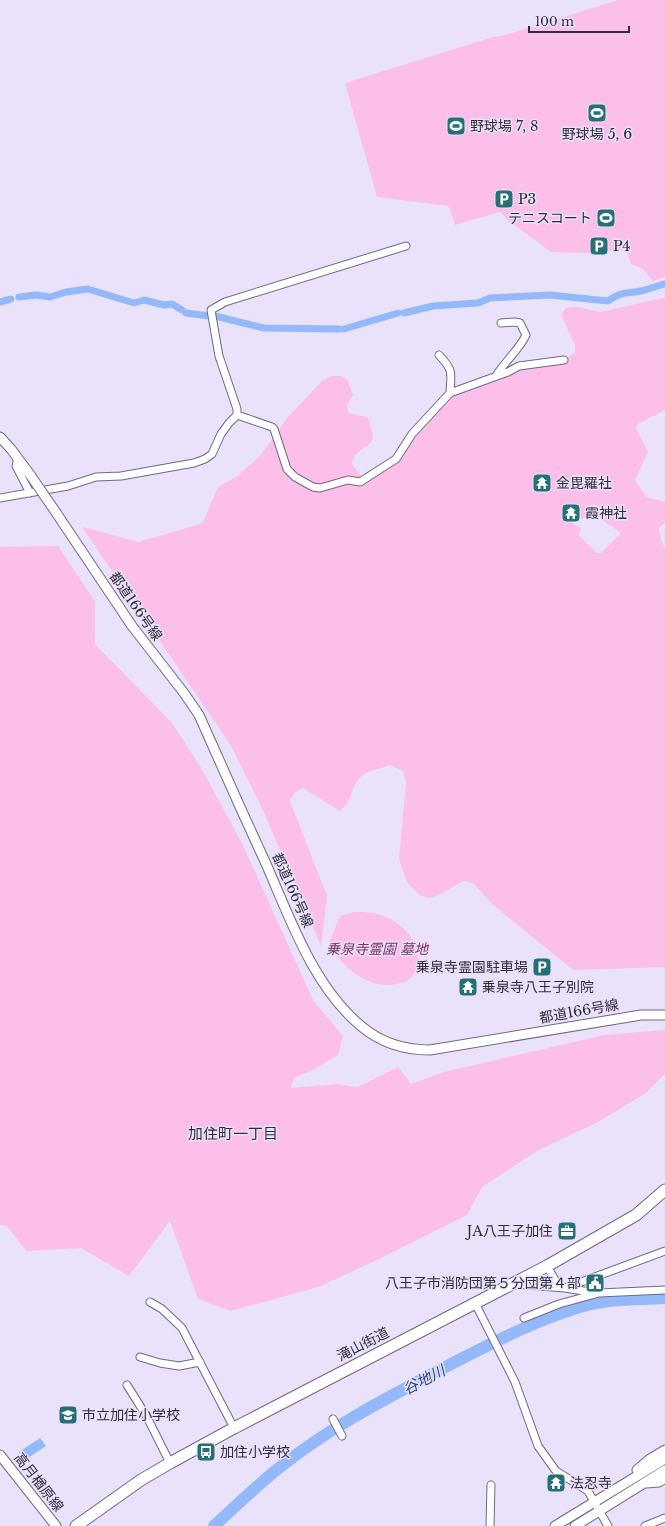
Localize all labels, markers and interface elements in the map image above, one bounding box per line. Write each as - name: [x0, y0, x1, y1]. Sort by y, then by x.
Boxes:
- scale bar: [529, 8, 629, 34]
- text: 100 m: [535, 14, 574, 29]
- sports icon: 野球場 5, 6: [586, 102, 608, 124]
- sports icon: 野球場 7, 8: [445, 115, 467, 137]
- place label: 野球場 7, 8: [470, 117, 539, 135]
- place label: 野球場 5, 6: [562, 125, 632, 143]
- parking icon: P3: [493, 188, 515, 210]
- place label: P3: [518, 190, 536, 208]
- sports icon: テニスコート: [595, 207, 617, 229]
- place label: テニスコート: [508, 209, 592, 227]
- parking icon: P4: [588, 235, 610, 257]
- place label: P4: [613, 237, 631, 255]
- temple icon: 金毘羅社: [531, 472, 553, 494]
- place label: 金毘羅社: [556, 474, 612, 492]
- temple icon: 霞神社: [560, 502, 582, 524]
- place label: 霞神社: [585, 504, 627, 522]
- street label: 都道166号線: [106, 568, 166, 644]
- street label: 都道166号線: [268, 850, 318, 930]
- park label: 乗泉寺霊園 墓地: [326, 940, 430, 958]
- parking icon: 乗泉寺霊園駐車場: [531, 956, 553, 978]
- place label: 乗泉寺霊園駐車場: [416, 958, 528, 976]
- temple icon: 乗泉寺八王子別院: [457, 976, 479, 998]
- place label: 乗泉寺八王子別院: [482, 978, 594, 996]
- street label: 都道166号線: [538, 995, 620, 1027]
- district label: 加住町一丁目: [188, 1124, 278, 1143]
- office icon: JA八王子加住: [556, 1220, 578, 1242]
- place label: JA八王子加住: [465, 1222, 553, 1240]
- public building icon: 八王子市消防団第５分団第４部: [584, 1272, 606, 1294]
- place label: 八王子市消防団第５分団第４部: [385, 1274, 581, 1292]
- street label: 滝山街道: [334, 1323, 392, 1365]
- water label: 谷地川: [399, 1360, 450, 1399]
- school or university icon: 市立加住小学校: [57, 1404, 79, 1426]
- place label: 市立加住小学校: [82, 1406, 180, 1424]
- bus stop icon: 加住小学校: [195, 1441, 217, 1463]
- place label: 加住小学校: [220, 1443, 290, 1461]
- street label: 高月楢原線: [10, 1449, 68, 1515]
- temple icon: 法忍寺: [545, 1472, 567, 1494]
- place label: 法忍寺: [570, 1474, 612, 1492]

